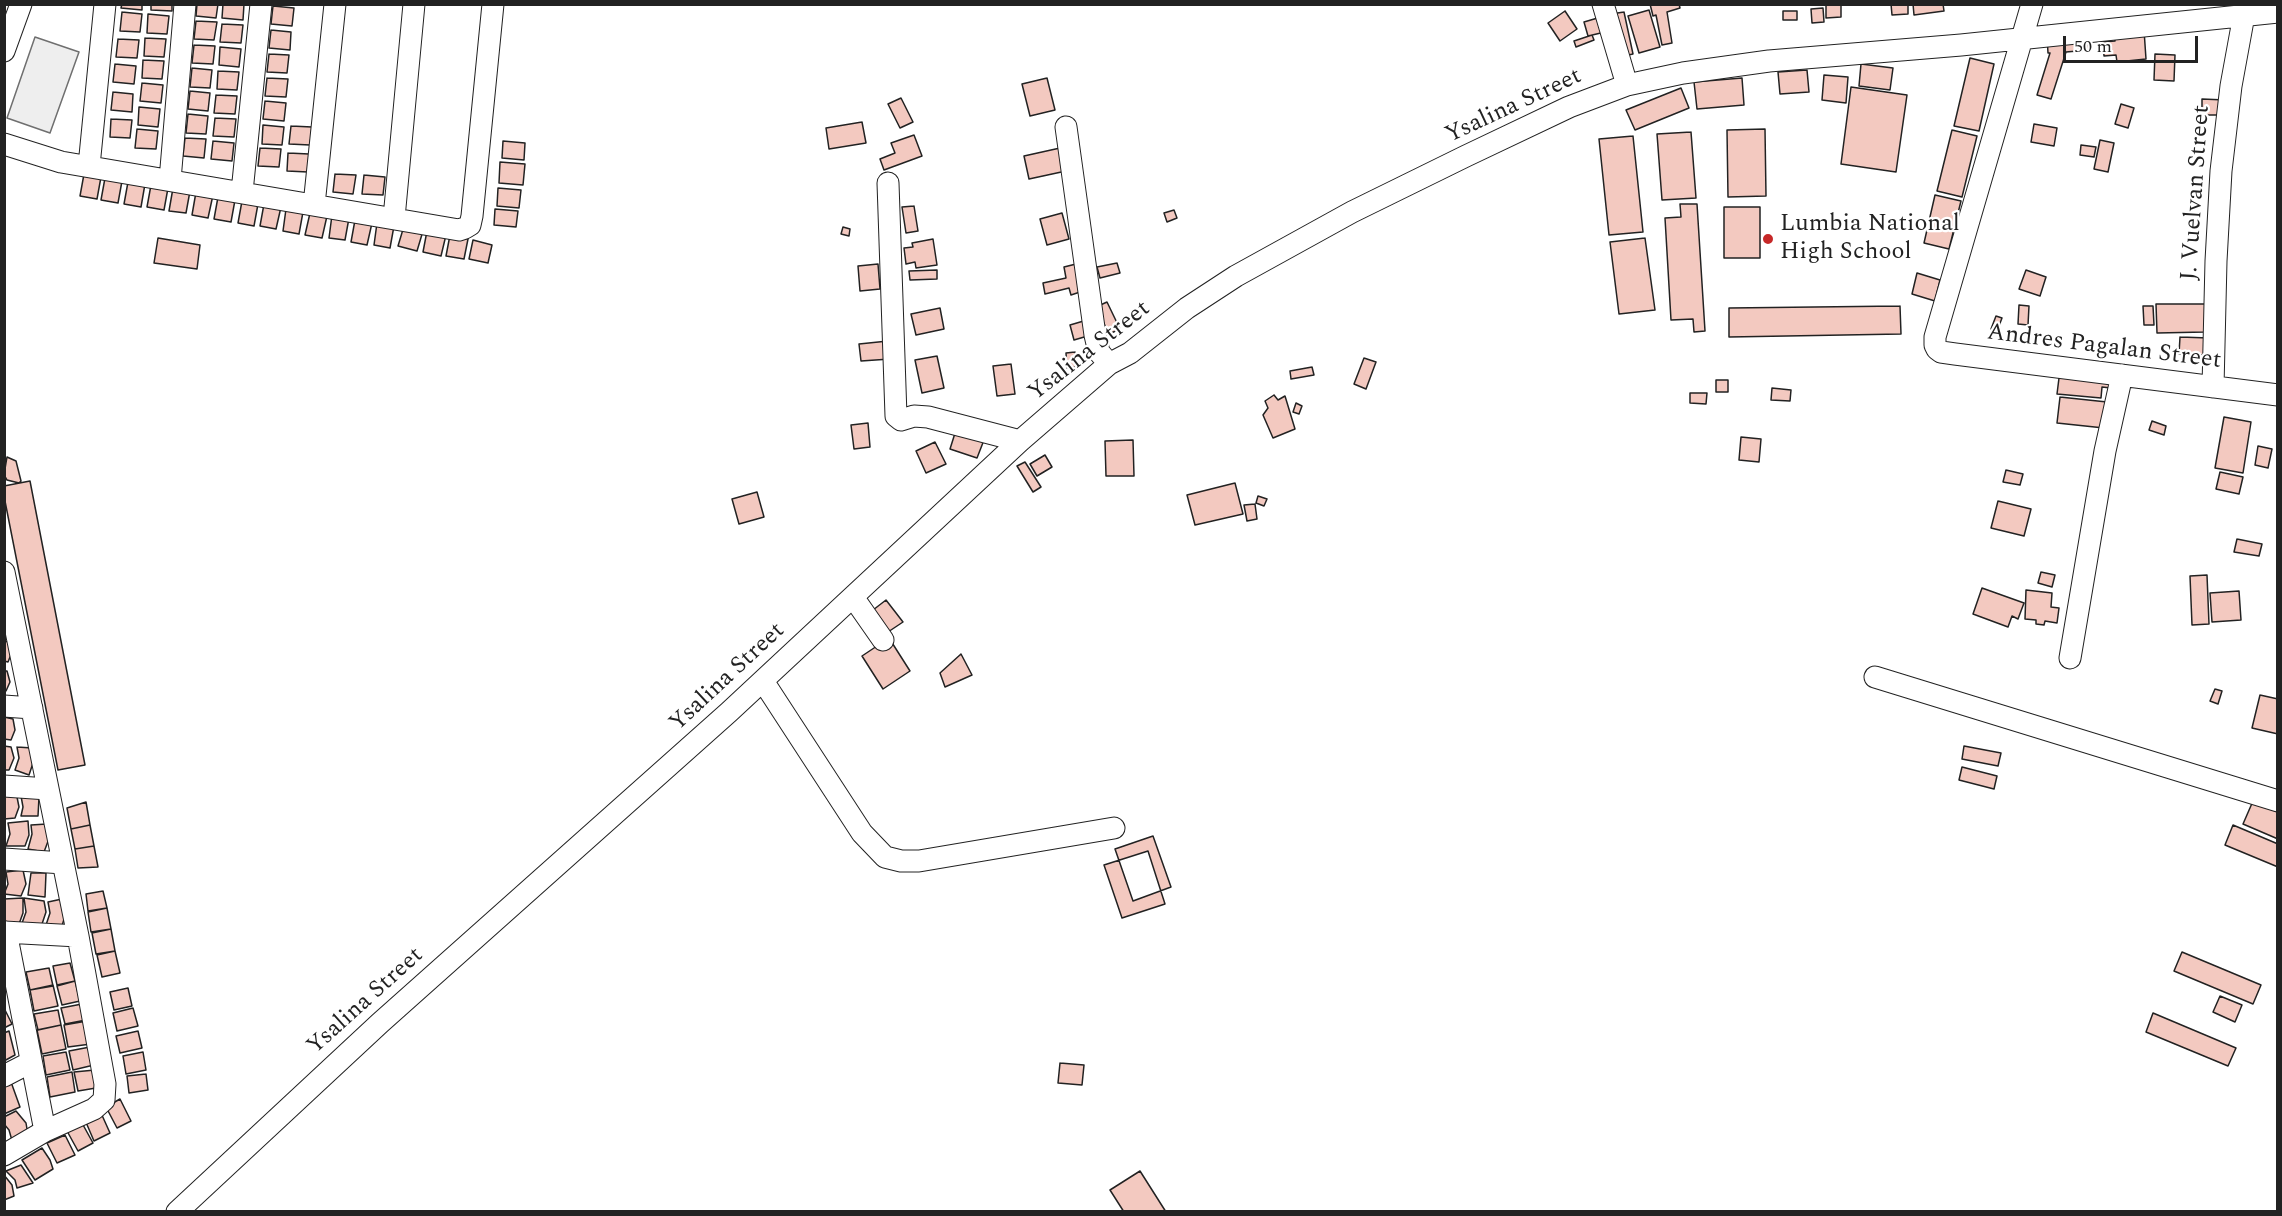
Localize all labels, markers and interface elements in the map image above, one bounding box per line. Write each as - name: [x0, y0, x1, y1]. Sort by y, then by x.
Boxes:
- scale bar: [2066, 24, 2201, 62]
- text: 50 m: [2074, 33, 2112, 60]
- street label: Ysalina Street: [1441, 63, 1587, 151]
- street label: J. Vuelvan Street: [2176, 104, 2218, 282]
- place label: Lumbia National High School: [1780, 211, 1960, 267]
- marker: Lumbia National High School: [1761, 232, 1775, 246]
- street label: Ysalina Street: [1023, 296, 1157, 408]
- street label: Andres Pagalan Street: [1985, 319, 2223, 377]
- street label: Ysalina Street: [665, 617, 791, 739]
- street label: Ysalina Street: [302, 942, 430, 1062]

